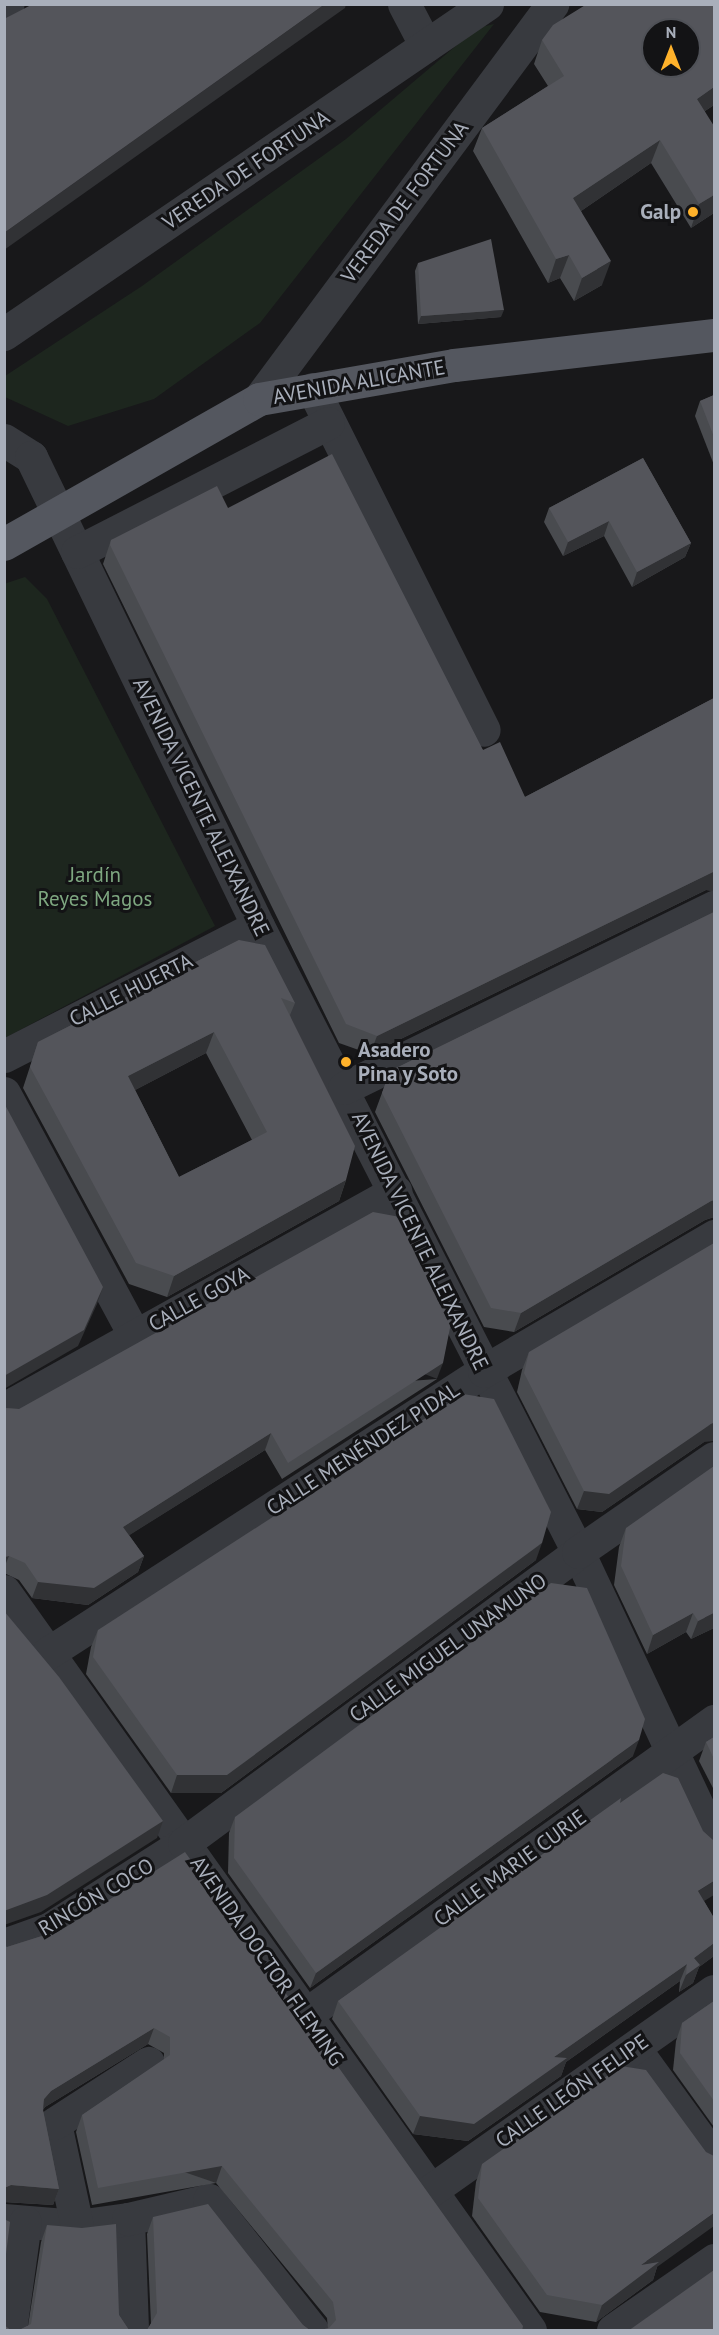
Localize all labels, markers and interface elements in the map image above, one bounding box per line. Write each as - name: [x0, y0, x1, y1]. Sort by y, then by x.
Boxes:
- north arrow: [641, 18, 701, 78]
- text: N: [666, 22, 676, 42]
- street label: VEREDA DE FORTUNA: [157, 105, 335, 235]
- street label: VEREDA DE FORTUNA: [336, 116, 474, 288]
- place label: Galp: [640, 199, 681, 225]
- marker: Galp: [686, 205, 700, 219]
- street label: AVENIDA ALICANTE: [270, 354, 448, 410]
- street label: AVENIDA VICENTE ALEIXANDRE: [127, 673, 275, 941]
- park label: Jardín Reyes Magos: [38, 862, 152, 912]
- street label: CALLE HUERTA: [65, 948, 197, 1032]
- place label: Asadero Pina y Soto: [358, 1037, 459, 1087]
- marker: Asadero Pina y Soto: [339, 1055, 353, 1069]
- street label: AVENIDA VICENTE ALEIXANDRE: [346, 1107, 494, 1375]
- street label: CALLE GOYA: [144, 1261, 254, 1337]
- street label: CALLE MENÉNDEZ PIDAL: [261, 1377, 465, 1521]
- street label: CALLE MIGUEL UNAMUNO: [344, 1568, 552, 1728]
- street label: CALLE MARIE CURIE: [429, 1804, 591, 1932]
- street label: AVENIDA DOCTOR FLEMING: [185, 1851, 349, 2071]
- street label: RINCÓN COCO: [34, 1853, 158, 1941]
- street label: CALLE LEÓN FELIPE: [491, 2029, 653, 2153]

